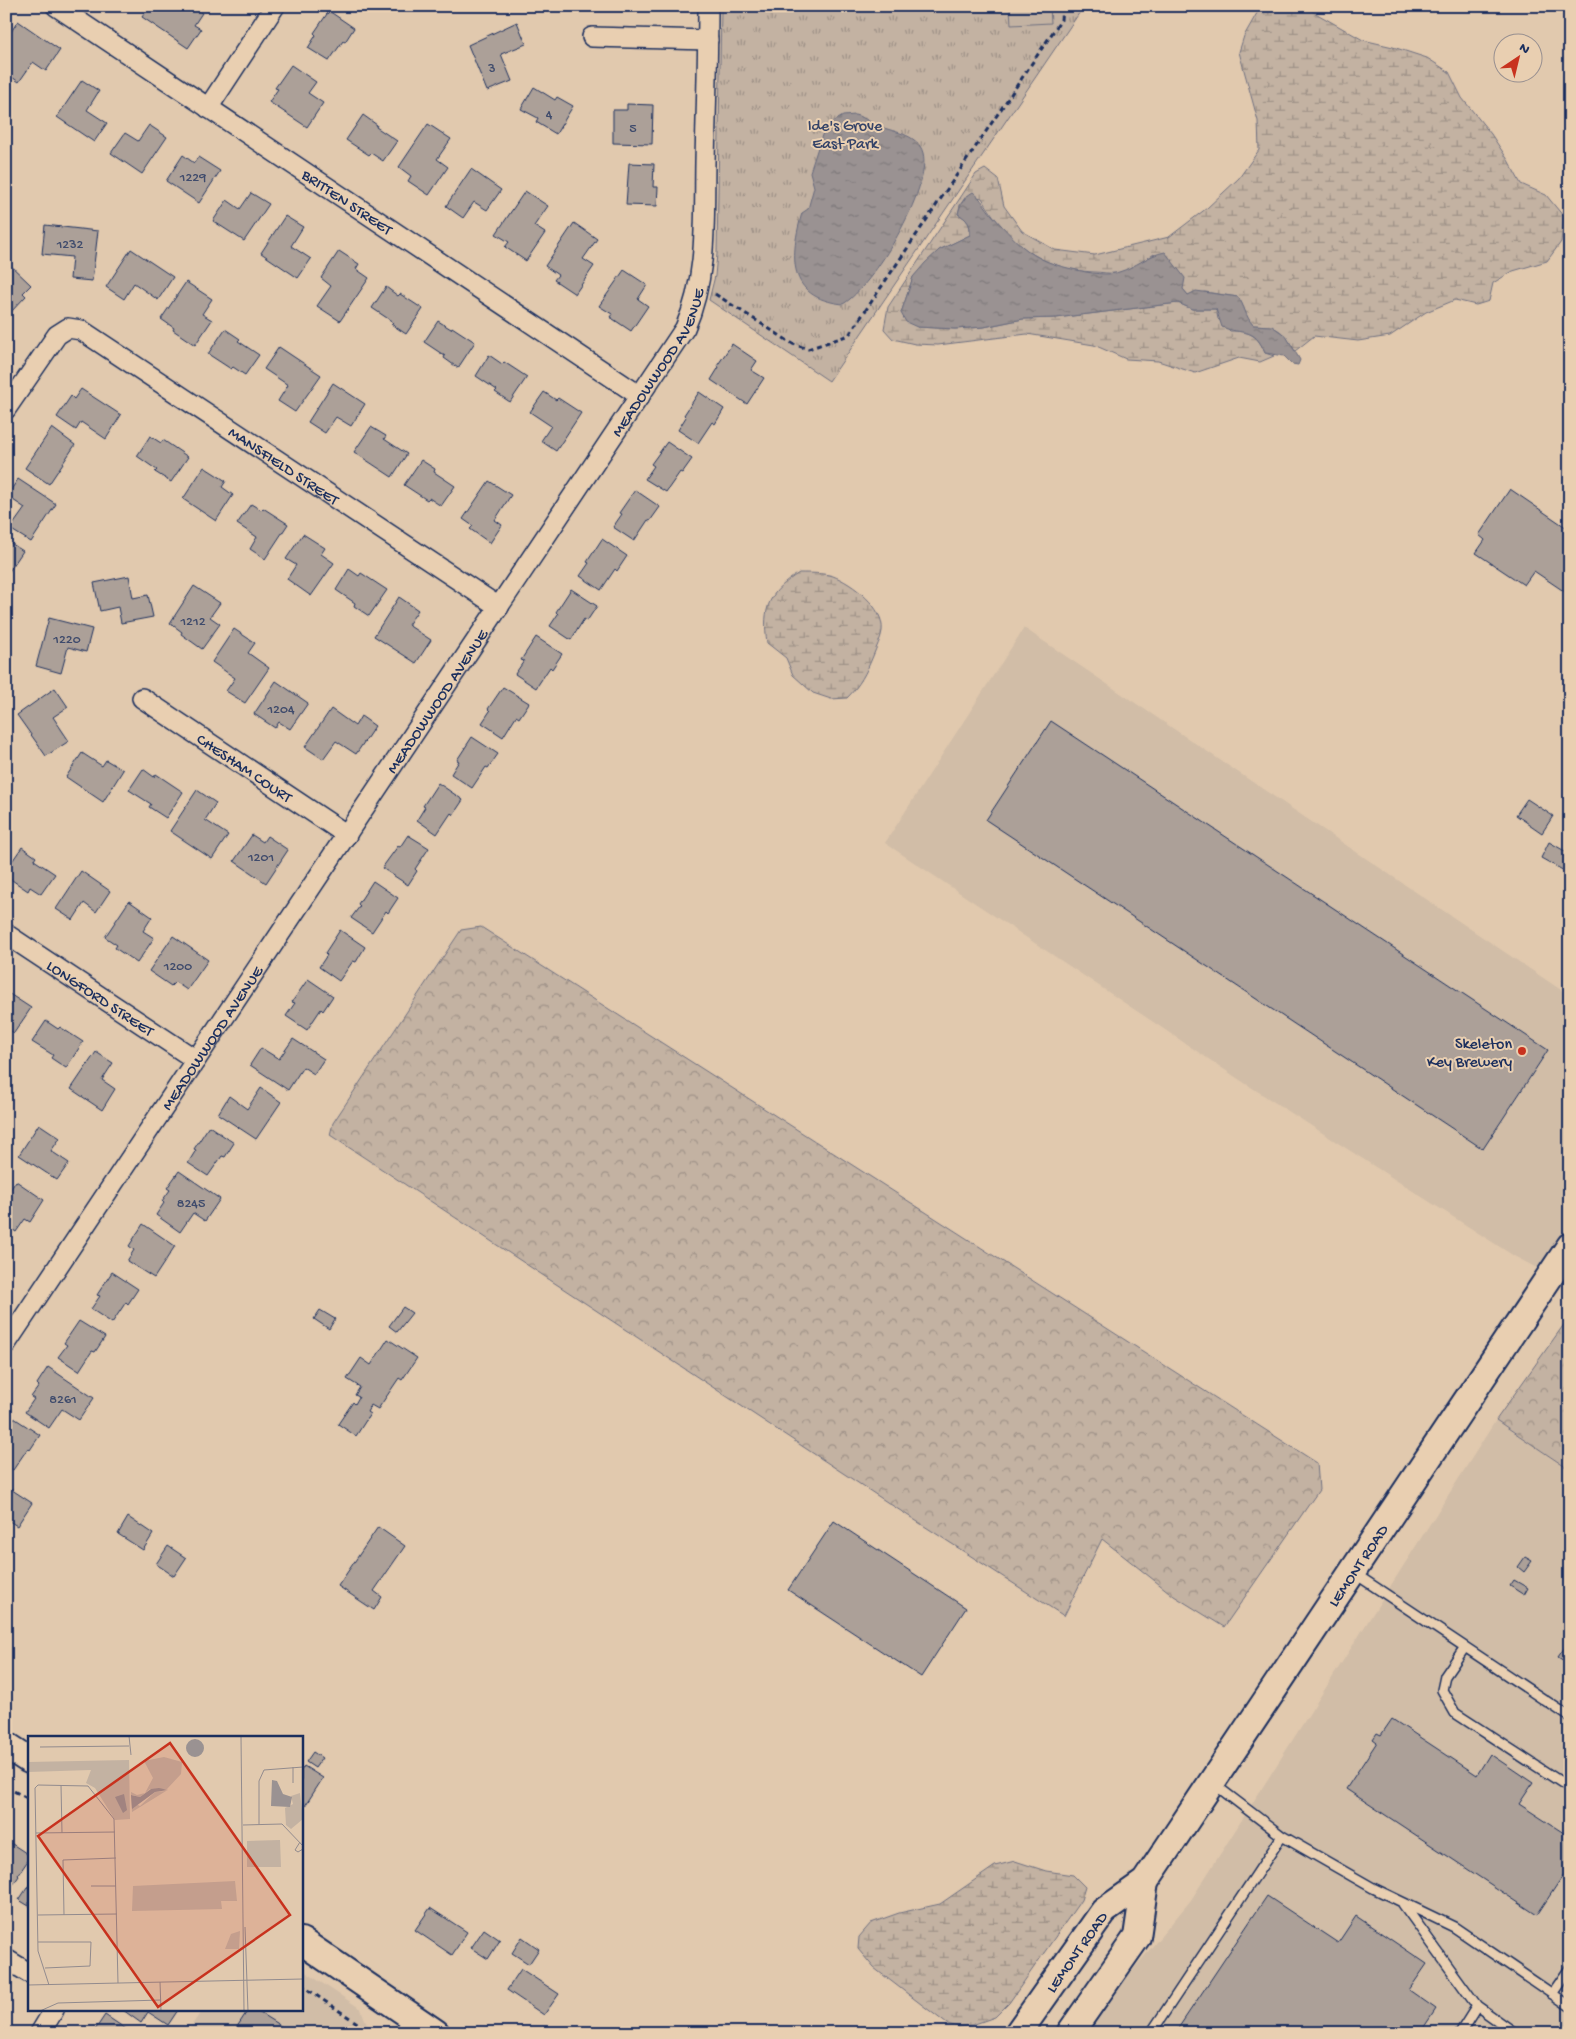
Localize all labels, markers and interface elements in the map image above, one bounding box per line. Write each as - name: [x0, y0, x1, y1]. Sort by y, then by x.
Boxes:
- north arrow: [1494, 32, 1544, 82]
- text: N: [1515, 40, 1533, 59]
- house number: 3: [487, 61, 496, 78]
- house number: 4: [546, 107, 553, 124]
- park label: Ide's Grove East Park: [808, 118, 883, 155]
- house number: 5: [629, 121, 637, 138]
- street label: BRITTEN STREET: [296, 166, 396, 241]
- house number: 1229: [179, 170, 206, 187]
- house number: 1232: [56, 237, 83, 254]
- street label: MEADOWWOOD AVENUE: [609, 286, 711, 441]
- street label: MANSFIELD STREET: [224, 424, 342, 512]
- house number: 1212: [179, 614, 206, 631]
- street label: MEADOWWOOD AVENUE: [384, 626, 494, 778]
- house number: 1220: [52, 632, 81, 649]
- house number: 1204: [266, 702, 295, 719]
- street label: CHESHAM COURT: [192, 731, 295, 809]
- house number: 1201: [247, 850, 274, 867]
- street label: LONGFORD STREET: [42, 958, 157, 1043]
- house number: 1200: [163, 959, 192, 976]
- street label: MEADOWWOOD AVENUE: [159, 963, 269, 1115]
- place label: Skeleton Key Brewery: [1427, 1036, 1512, 1073]
- marker: Skeleton Key Brewery: [1516, 1045, 1528, 1057]
- house number: 8245: [177, 1196, 205, 1213]
- house number: 8261: [49, 1392, 77, 1409]
- street label: LEMONT ROAD: [1326, 1522, 1394, 1611]
- inset map: [28, 1736, 302, 2012]
- street label: LEMONT ROAD: [1043, 1909, 1114, 1998]

